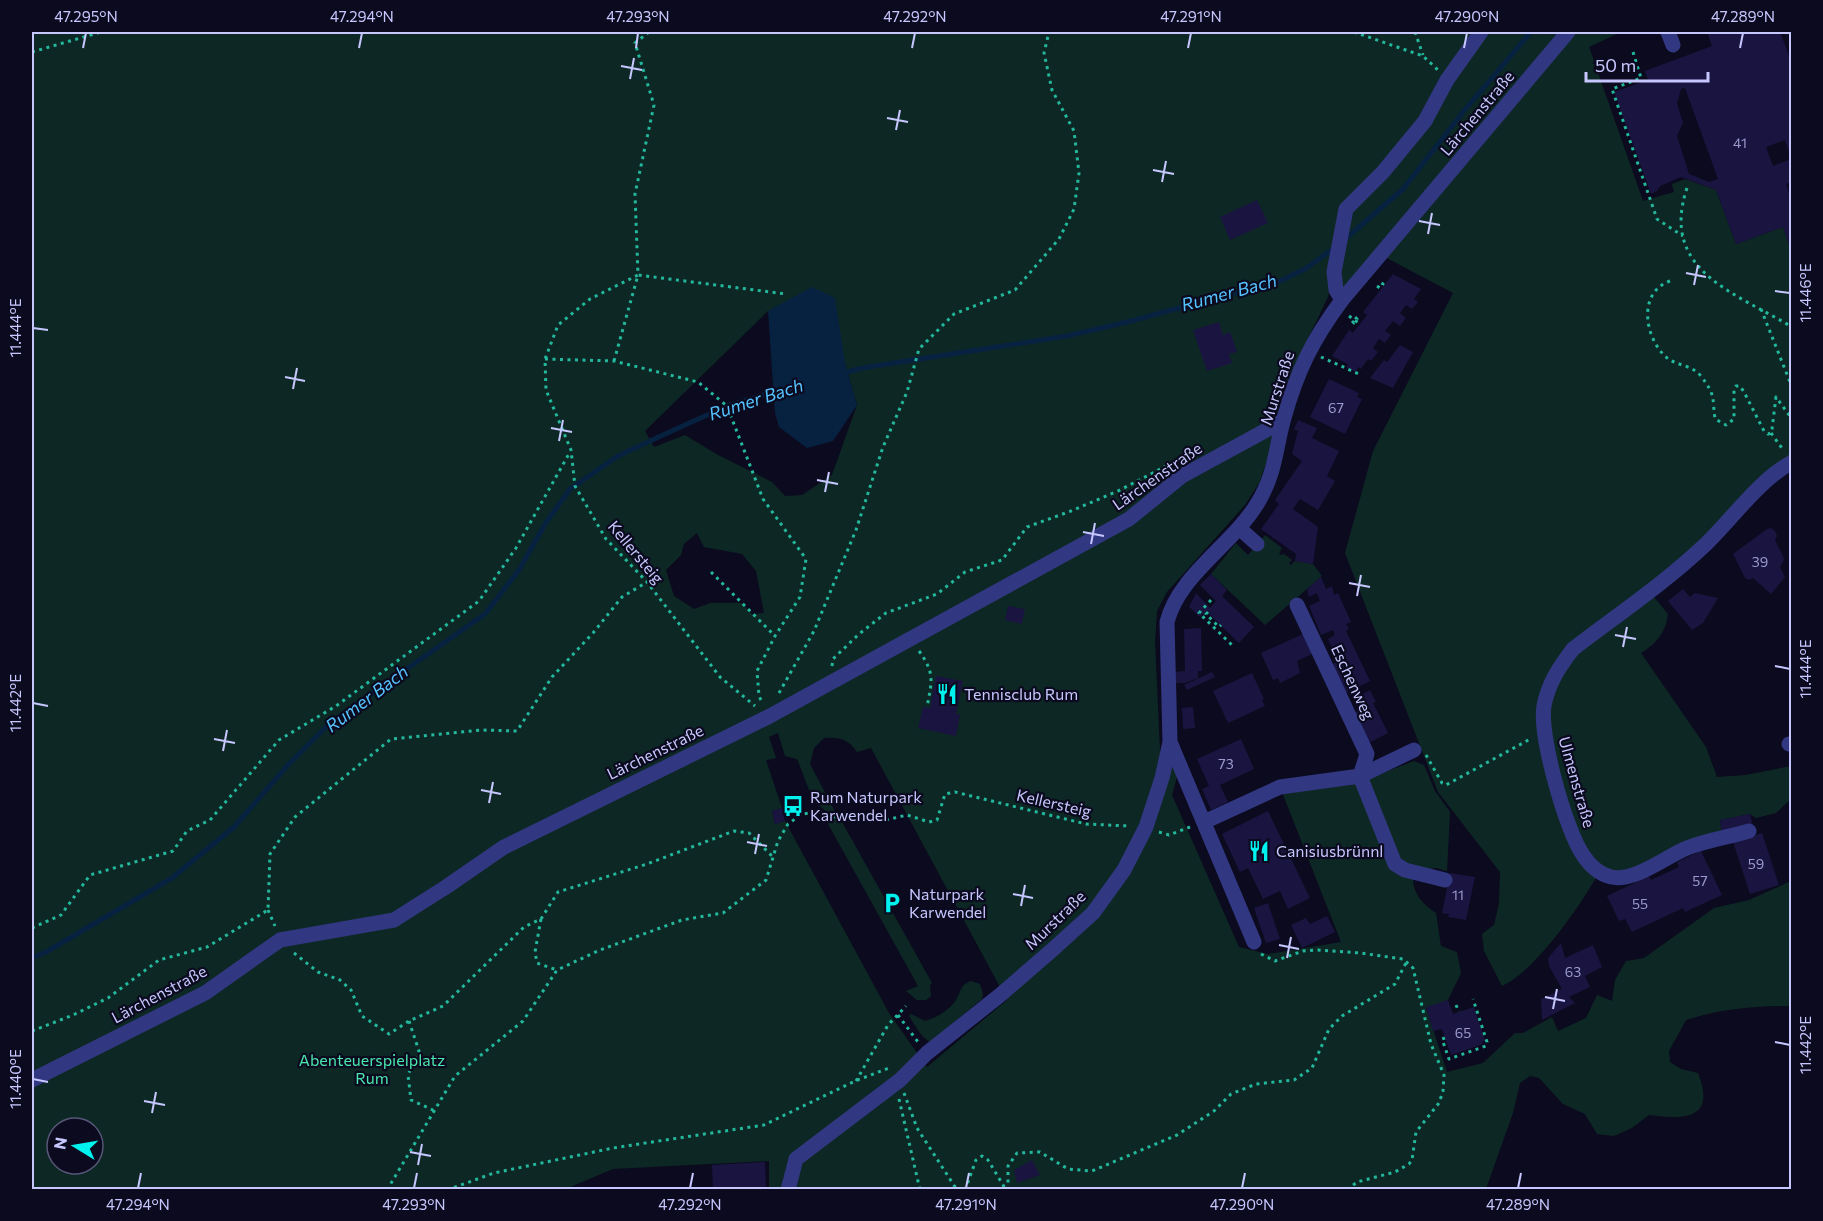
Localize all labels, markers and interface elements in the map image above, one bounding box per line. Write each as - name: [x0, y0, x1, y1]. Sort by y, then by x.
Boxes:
- text: 47.295°N: [54, 7, 118, 25]
- text: 47.294°N: [330, 7, 394, 25]
- text: 47.293°N: [606, 7, 670, 25]
- text: 47.292°N: [883, 7, 947, 25]
- text: 47.291°N: [1160, 7, 1222, 25]
- text: 47.290°N: [1435, 7, 1499, 25]
- text: 47.289°N: [1711, 7, 1775, 25]
- scale bar: [1586, 45, 1708, 83]
- text: 50 m: [1595, 54, 1636, 76]
- street label: Lärchenstraße: [1436, 66, 1518, 159]
- house number: 41: [1733, 134, 1747, 151]
- text: 11.446°E: [1796, 263, 1814, 323]
- water label: Rumer Bach: [1179, 269, 1279, 315]
- text: 11.444°E: [6, 298, 24, 358]
- street label: Murstraße: [1256, 348, 1297, 427]
- water label: Rumer Bach: [706, 373, 806, 425]
- house number: 67: [1328, 399, 1344, 416]
- street label: Lärchenstraße: [1108, 438, 1205, 513]
- street label: Kellersteig: [605, 516, 668, 587]
- house number: 39: [1752, 553, 1768, 570]
- text: 11.444°E: [1796, 639, 1814, 699]
- street label: Eschenweg: [1328, 641, 1379, 723]
- water label: Rumer Bach: [321, 660, 412, 737]
- text: 11.442°E: [6, 674, 24, 732]
- restaurant icon: Tennisclub Rum: [935, 682, 959, 706]
- place label: Tennisclub Rum: [964, 684, 1078, 703]
- street label: Lärchenstraße: [604, 720, 706, 783]
- street label: Ulmenstraße: [1555, 734, 1600, 830]
- house number: 73: [1218, 755, 1234, 772]
- street label: Kellersteig: [1015, 785, 1094, 820]
- place label: Rum Naturpark Karwendel: [810, 787, 922, 824]
- bus stop icon: Rum Naturpark Karwendel: [781, 794, 805, 818]
- restaurant icon: Canisiusbrünnl: [1247, 839, 1271, 863]
- place label: Canisiusbrünnl: [1276, 841, 1383, 860]
- house number: 59: [1748, 855, 1764, 872]
- house number: 57: [1692, 872, 1708, 889]
- place label: Naturpark Karwendel: [909, 884, 986, 921]
- street label: Murstraße: [1020, 886, 1089, 953]
- house number: 11: [1452, 886, 1464, 903]
- parking icon: Naturpark Karwendel: [880, 891, 904, 915]
- house number: 55: [1632, 895, 1648, 912]
- street label: Lärchenstraße: [108, 961, 209, 1027]
- house number: 63: [1565, 963, 1581, 980]
- text: 11.442°E: [1796, 1016, 1814, 1074]
- house number: 65: [1455, 1024, 1471, 1041]
- text: 11.440°E: [6, 1049, 24, 1109]
- park label: Abenteuerspielplatz Rum: [299, 1050, 445, 1087]
- north arrow: [45, 1116, 105, 1176]
- text: N: [49, 1135, 70, 1151]
- text: 47.294°N: [106, 1195, 170, 1213]
- text: 47.293°N: [382, 1195, 446, 1213]
- text: 47.292°N: [658, 1195, 722, 1213]
- text: 47.291°N: [935, 1195, 997, 1213]
- text: 47.290°N: [1210, 1195, 1274, 1213]
- text: 47.289°N: [1486, 1195, 1550, 1213]

